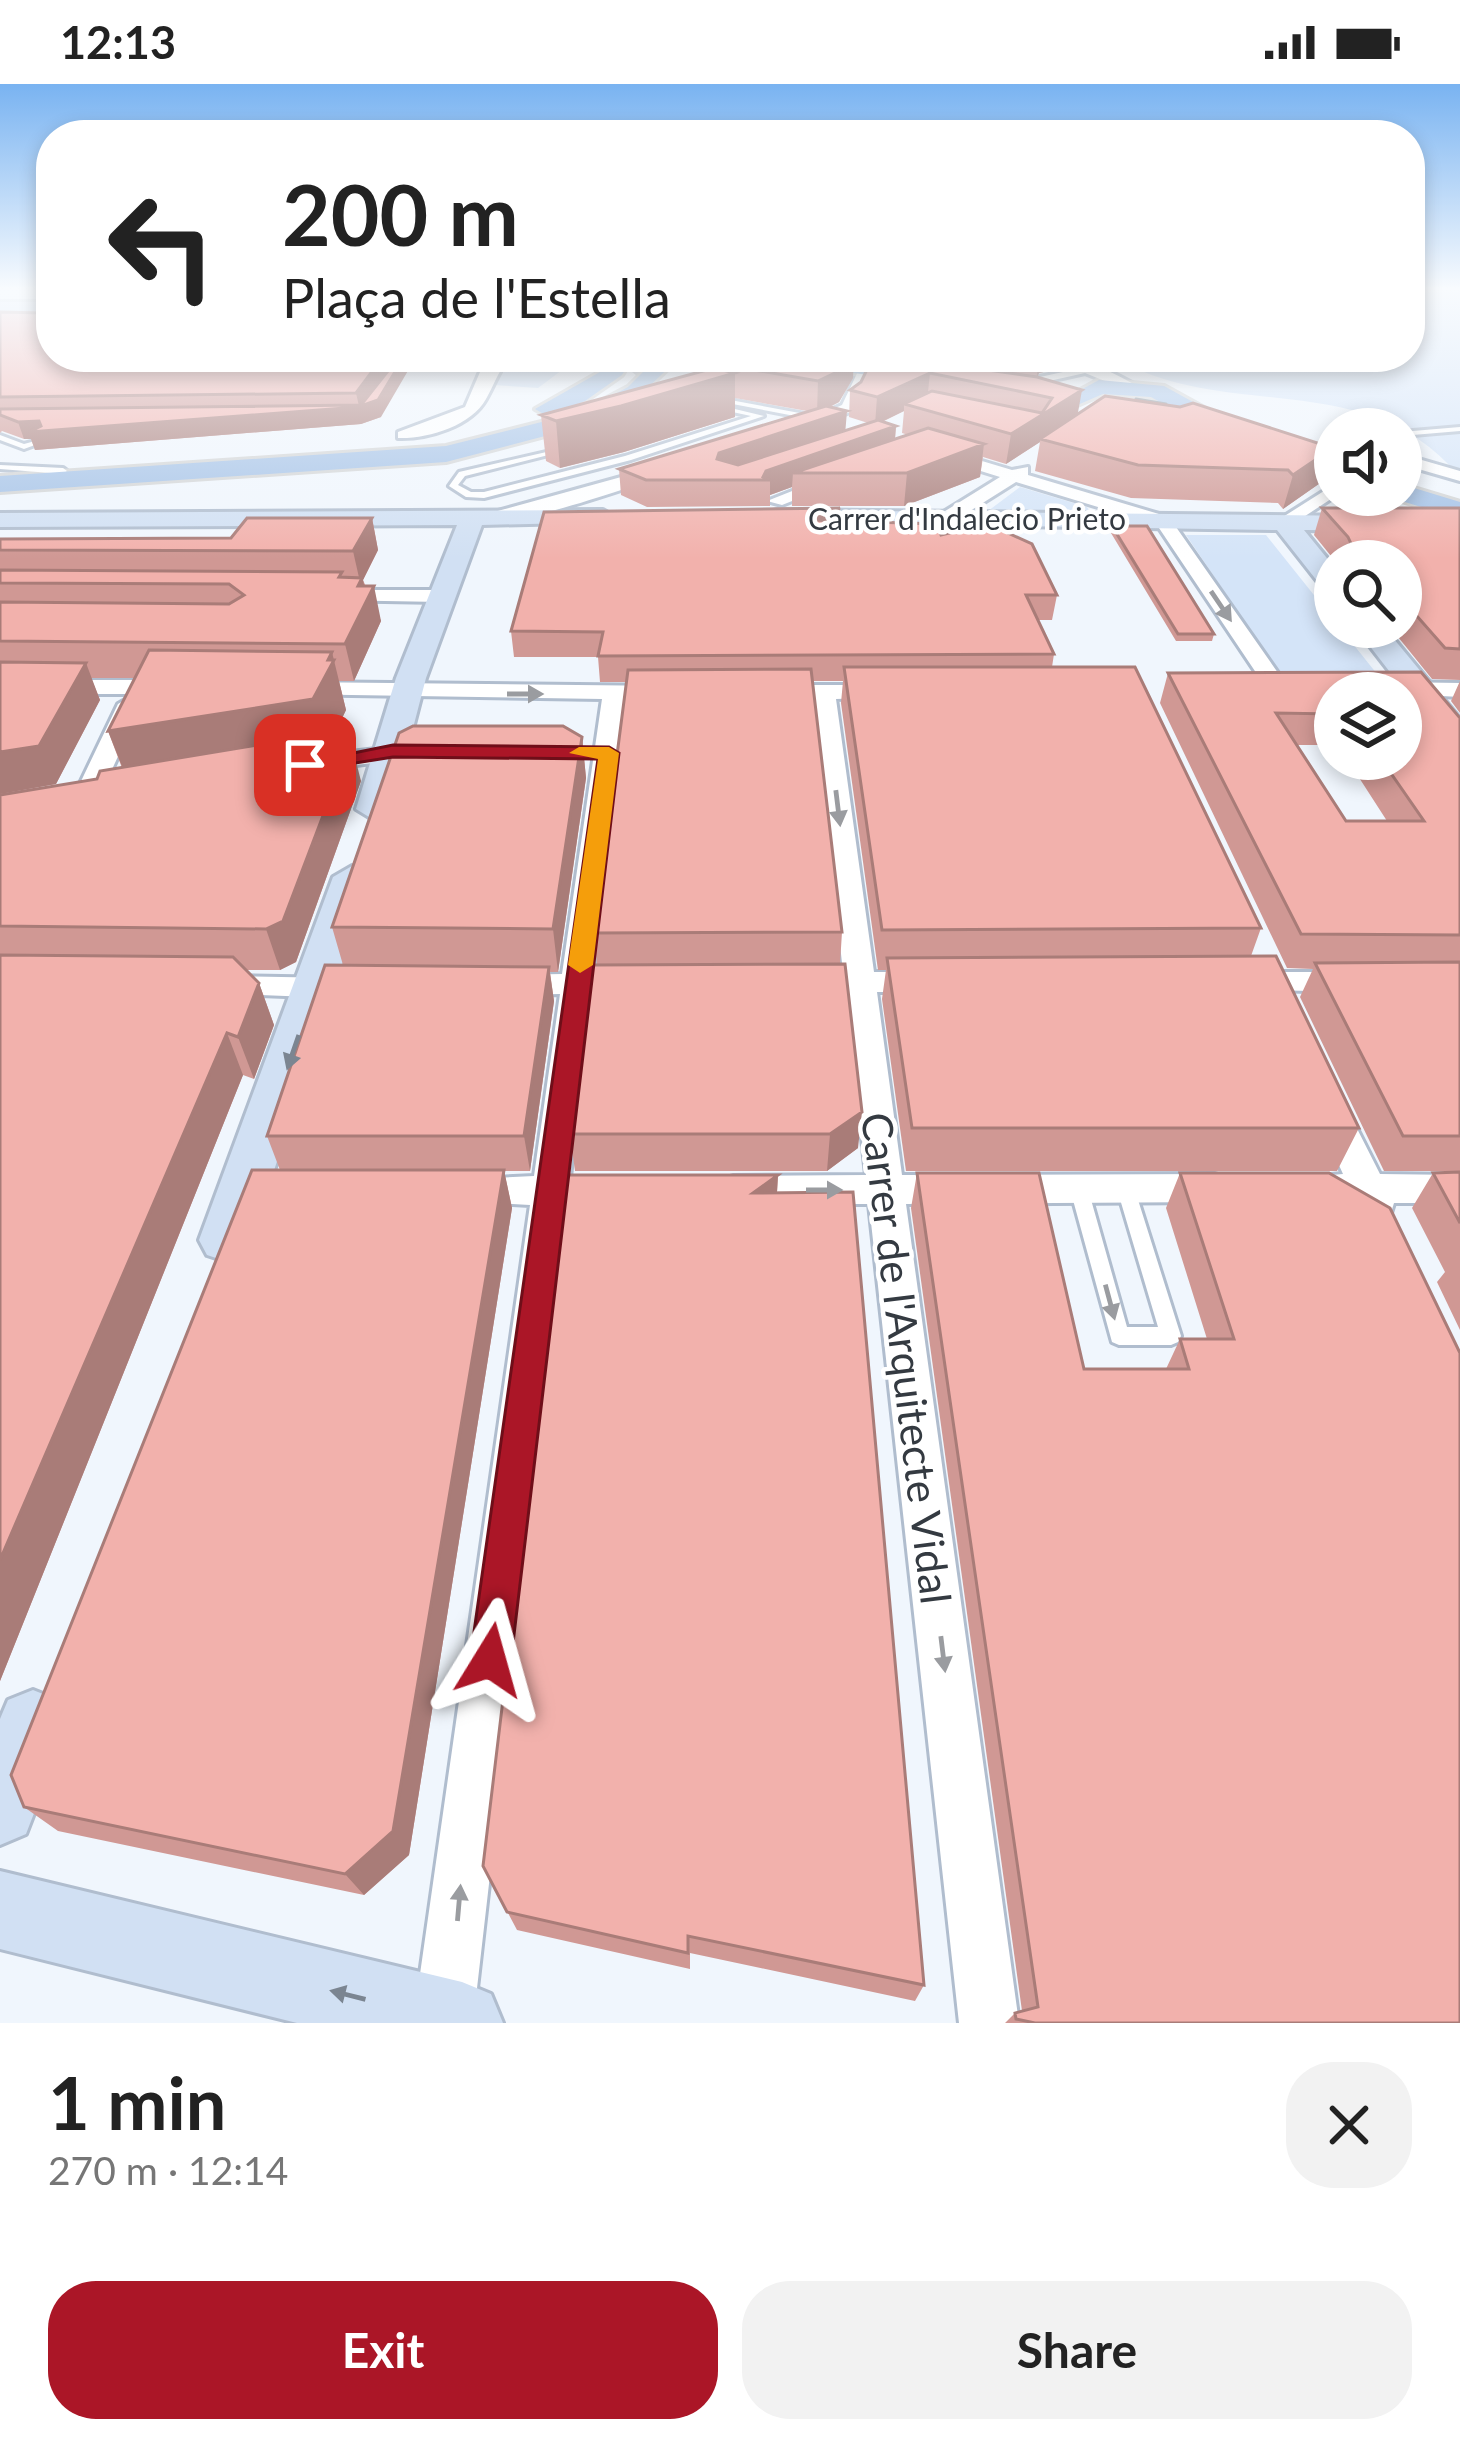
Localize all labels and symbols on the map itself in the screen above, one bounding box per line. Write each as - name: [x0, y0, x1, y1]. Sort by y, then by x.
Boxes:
- street label: Carrer d'Indalecio Prieto: [808, 500, 1126, 536]
- one-way arrow: [1209, 589, 1232, 622]
- one-way arrow: [507, 684, 545, 704]
- pin: [254, 714, 356, 816]
- one-way arrow: [829, 790, 848, 827]
- one-way arrow: [283, 1035, 301, 1071]
- street label: Carrer de l'Arquitecte Vidal: [852, 1109, 962, 1607]
- one-way arrow: [806, 1180, 844, 1200]
- one-way arrow: [1101, 1283, 1120, 1320]
- position arrow: [427, 1597, 553, 1723]
- one-way arrow: [934, 1636, 953, 1673]
- one-way arrow: [450, 1884, 469, 1921]
- one-way arrow: [329, 1985, 366, 2004]

